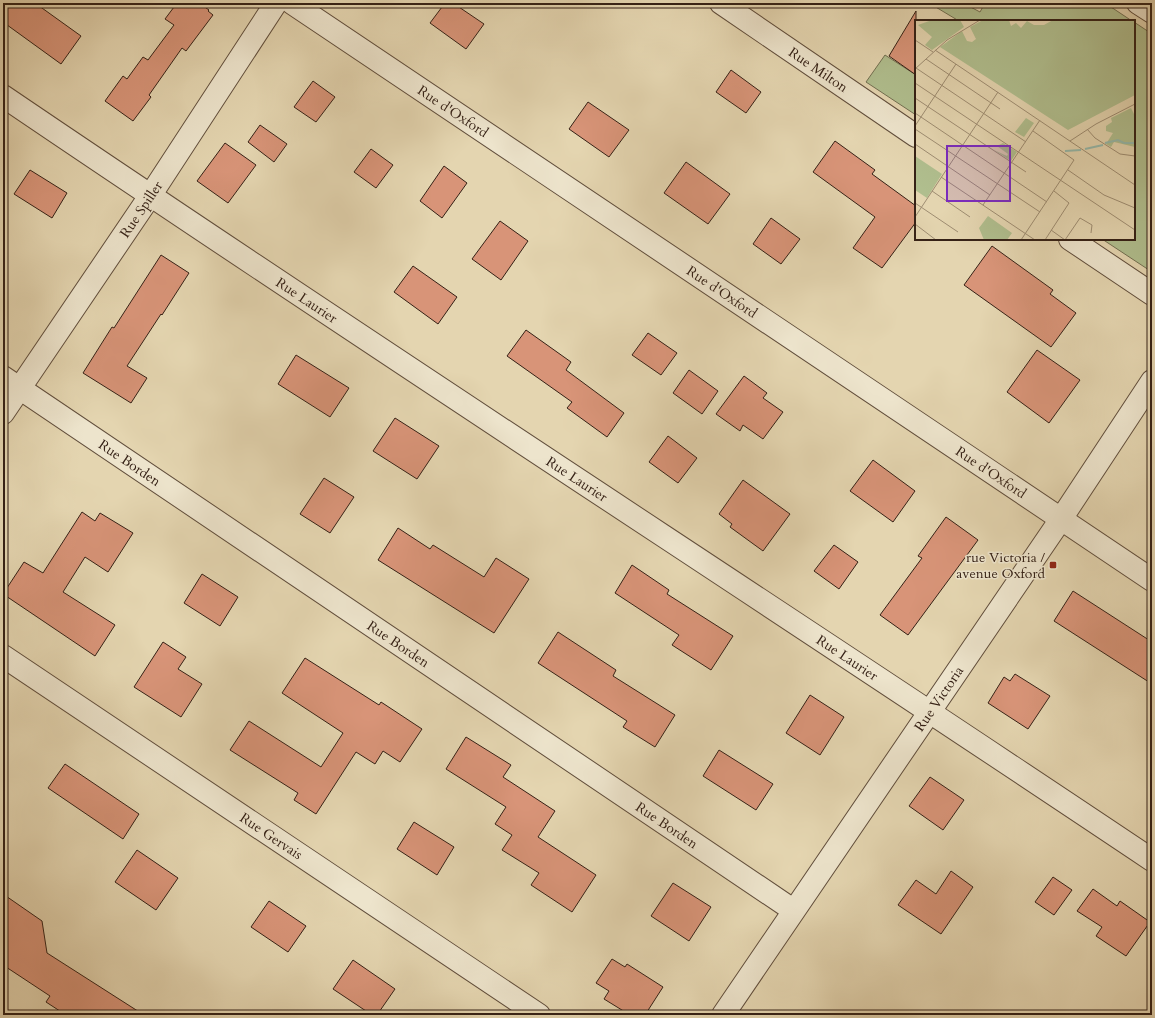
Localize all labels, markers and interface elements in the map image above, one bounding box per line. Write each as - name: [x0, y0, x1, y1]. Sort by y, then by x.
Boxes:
- inset map: [915, 20, 1135, 240]
- street label: Rue Milton: [785, 43, 852, 97]
- street label: Rue d'Oxford: [414, 81, 492, 142]
- street label: Rue Spiller: [115, 177, 168, 242]
- street label: Rue d'Oxford: [683, 261, 762, 323]
- street label: Rue Laurier: [272, 273, 342, 328]
- street label: Rue Borden: [95, 435, 165, 491]
- street label: Rue d'Oxford: [952, 442, 1031, 503]
- street label: Rue Laurier: [542, 452, 612, 507]
- place label: rue Victoria / avenue Oxford: [956, 548, 1046, 583]
- marker: rue Victoria / avenue Oxford: [1048, 560, 1058, 570]
- street label: Rue Borden: [363, 616, 433, 672]
- street label: Rue Laurier: [813, 631, 882, 686]
- street label: Rue Victoria: [910, 662, 968, 735]
- street label: Rue Borden: [632, 798, 702, 853]
- street label: Rue Gervais: [236, 808, 306, 864]

